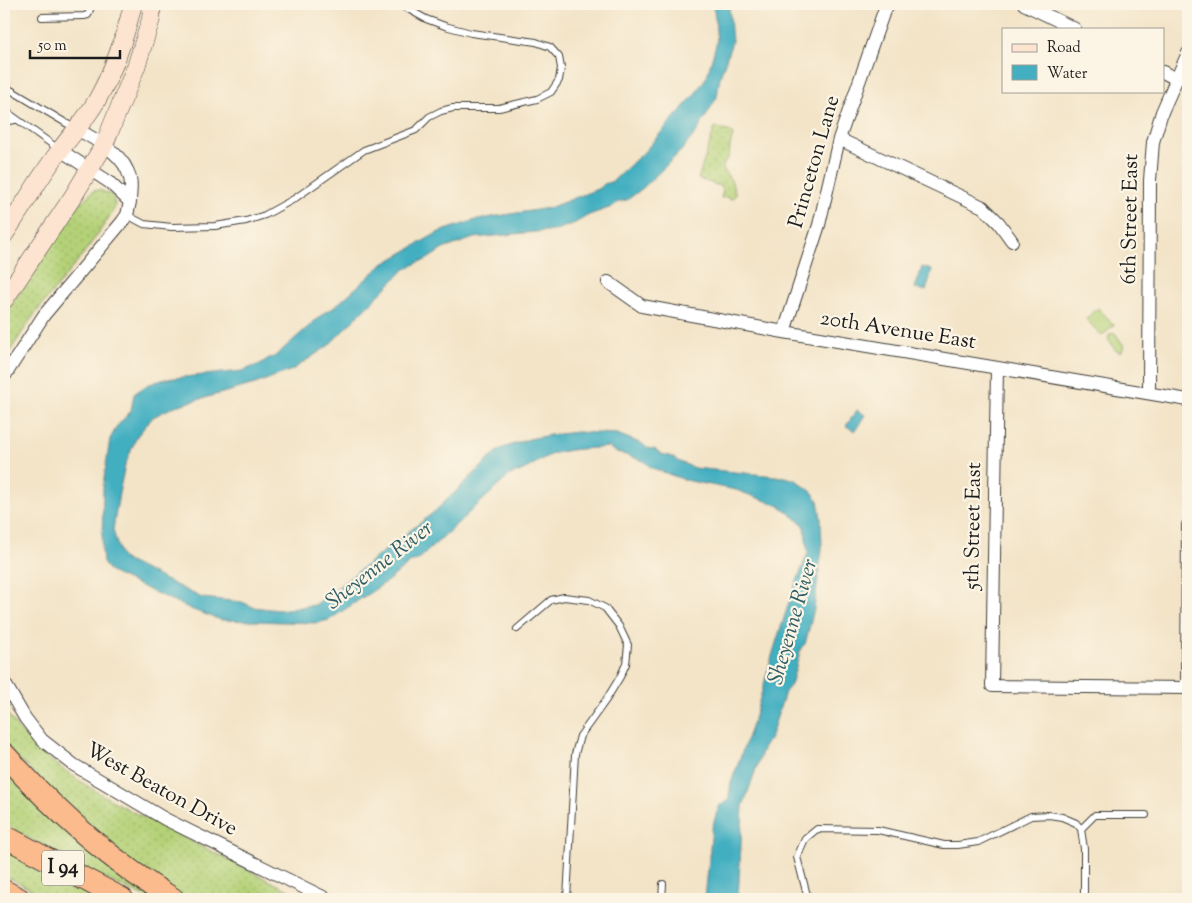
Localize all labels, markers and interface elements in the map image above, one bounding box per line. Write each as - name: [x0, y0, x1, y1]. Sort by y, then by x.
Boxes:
- scale bar: [30, 28, 120, 60]
- legend: [1002, 28, 1164, 92]
- text: 50 m: [37, 36, 67, 57]
- text: Road: [1047, 38, 1081, 59]
- text: Water: [1047, 64, 1088, 85]
- street label: Princeton Lane: [782, 92, 848, 232]
- street label: 6th Street East: [1115, 153, 1147, 285]
- street label: 20th Avenue East: [818, 304, 978, 358]
- street label: 5th Street East: [958, 462, 990, 591]
- water label: Sheyenne River: [319, 513, 441, 618]
- water label: Sheyenne River: [761, 555, 827, 689]
- street label: West Beaton Drive: [80, 736, 242, 844]
- road number: I 94: [42, 850, 84, 886]

